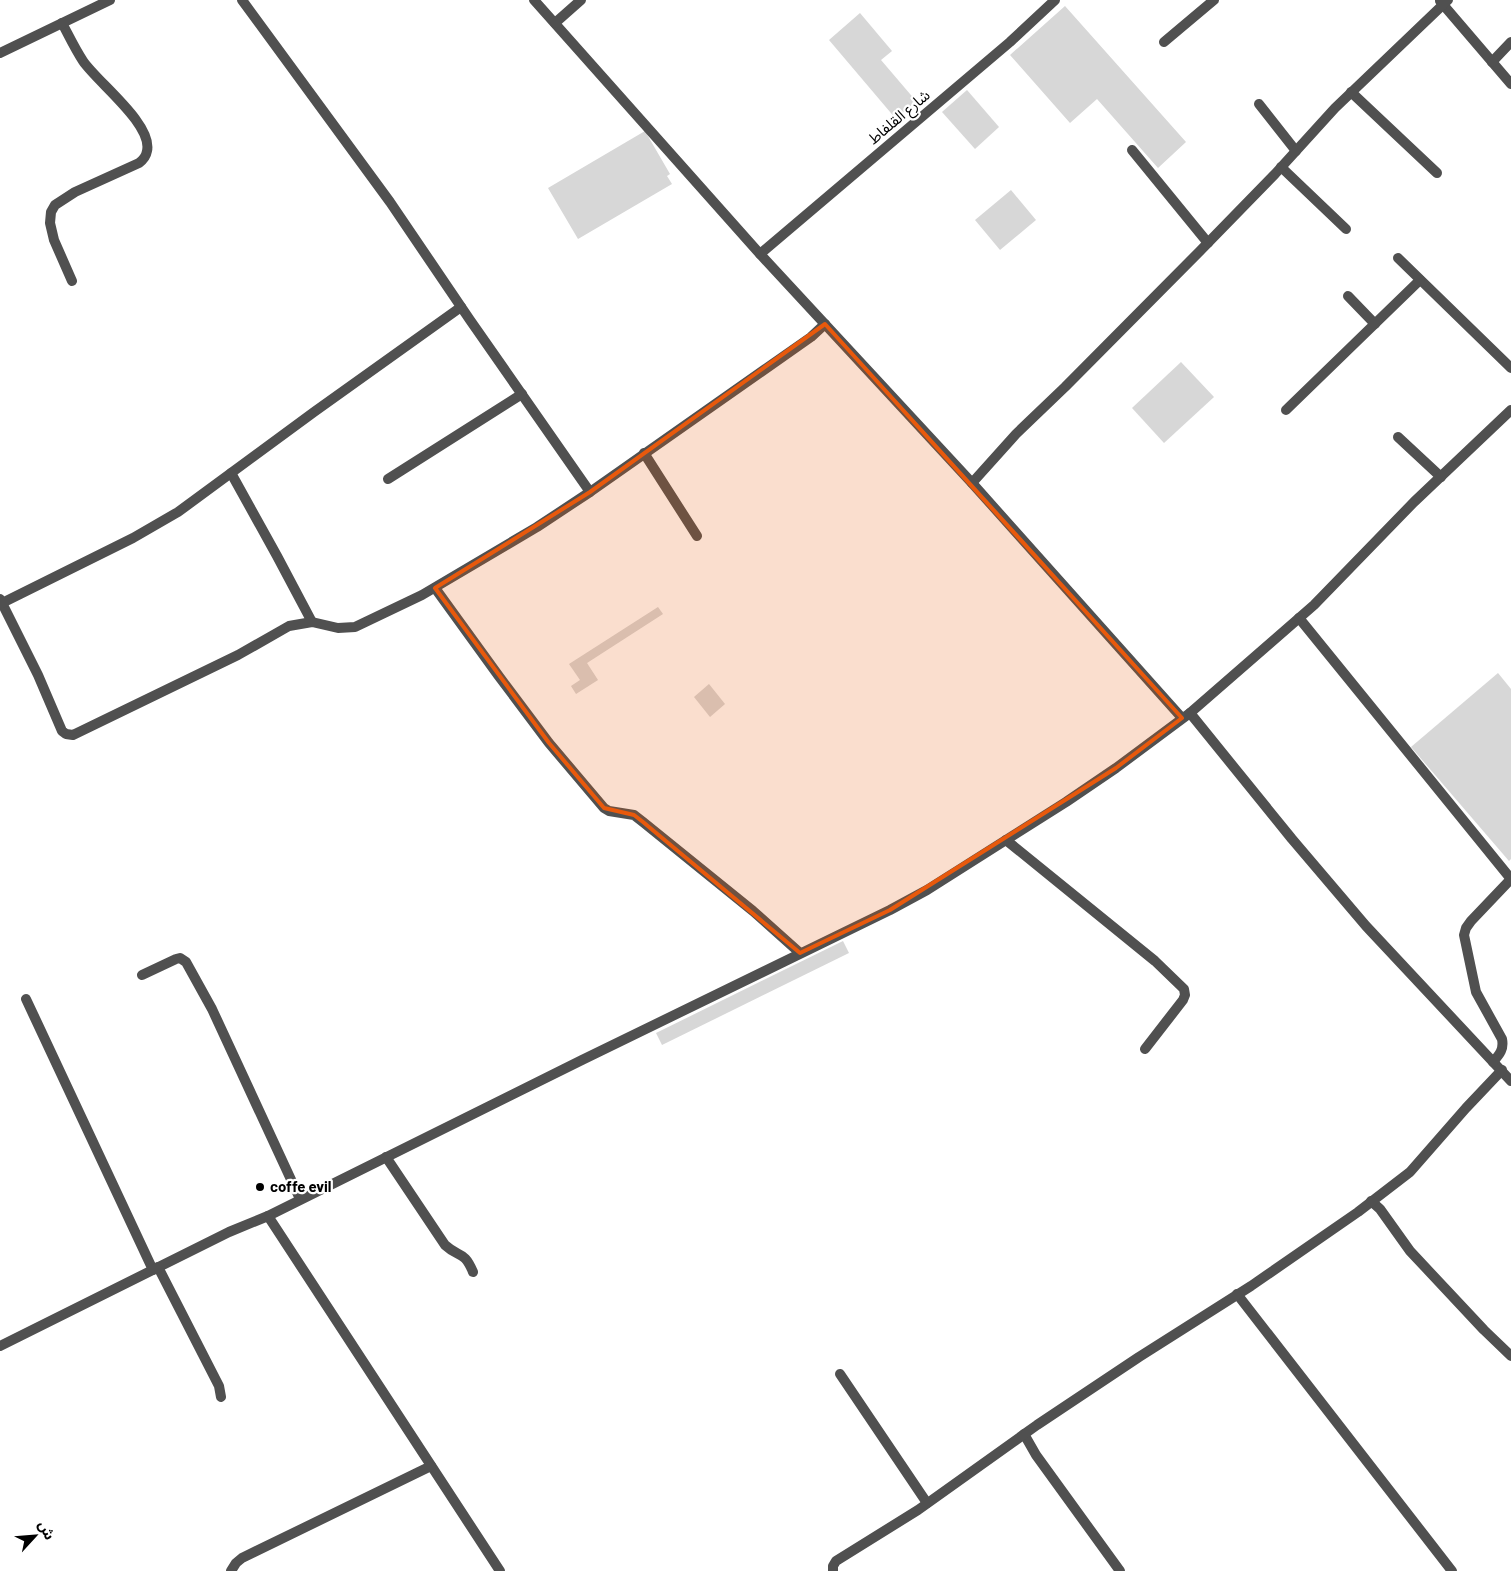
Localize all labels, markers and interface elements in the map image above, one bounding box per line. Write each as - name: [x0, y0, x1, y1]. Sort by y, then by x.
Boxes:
- street label: شارع القلفاط: [864, 85, 936, 150]
- place label: coffe evil: [270, 1177, 332, 1195]
- marker: coffe evil: [254, 1181, 266, 1193]
- north arrow: [10, 1511, 60, 1561]
- text: ش: [35, 1518, 59, 1542]

